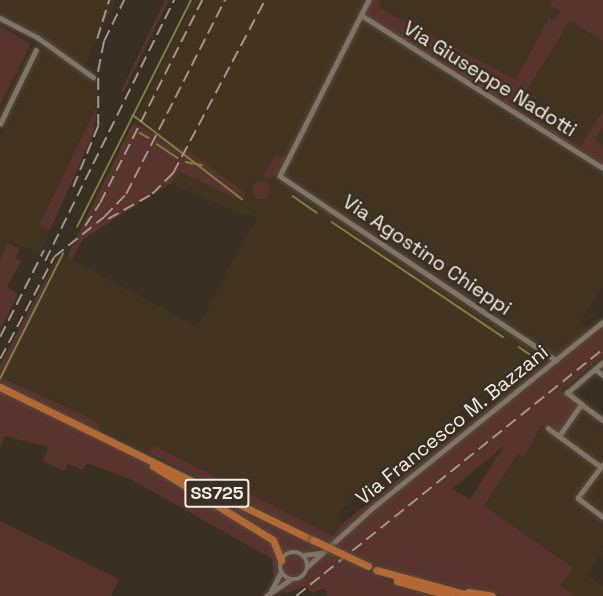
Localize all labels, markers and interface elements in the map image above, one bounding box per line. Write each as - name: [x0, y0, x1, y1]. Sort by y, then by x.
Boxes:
- street label: Via Giuseppe Nadotti: [399, 16, 581, 142]
- street label: Via Agostino Chieppi: [338, 190, 516, 320]
- street label: Via Francesco M. Bazzani: [351, 340, 553, 510]
- road number: SS725: [184, 478, 250, 508]

